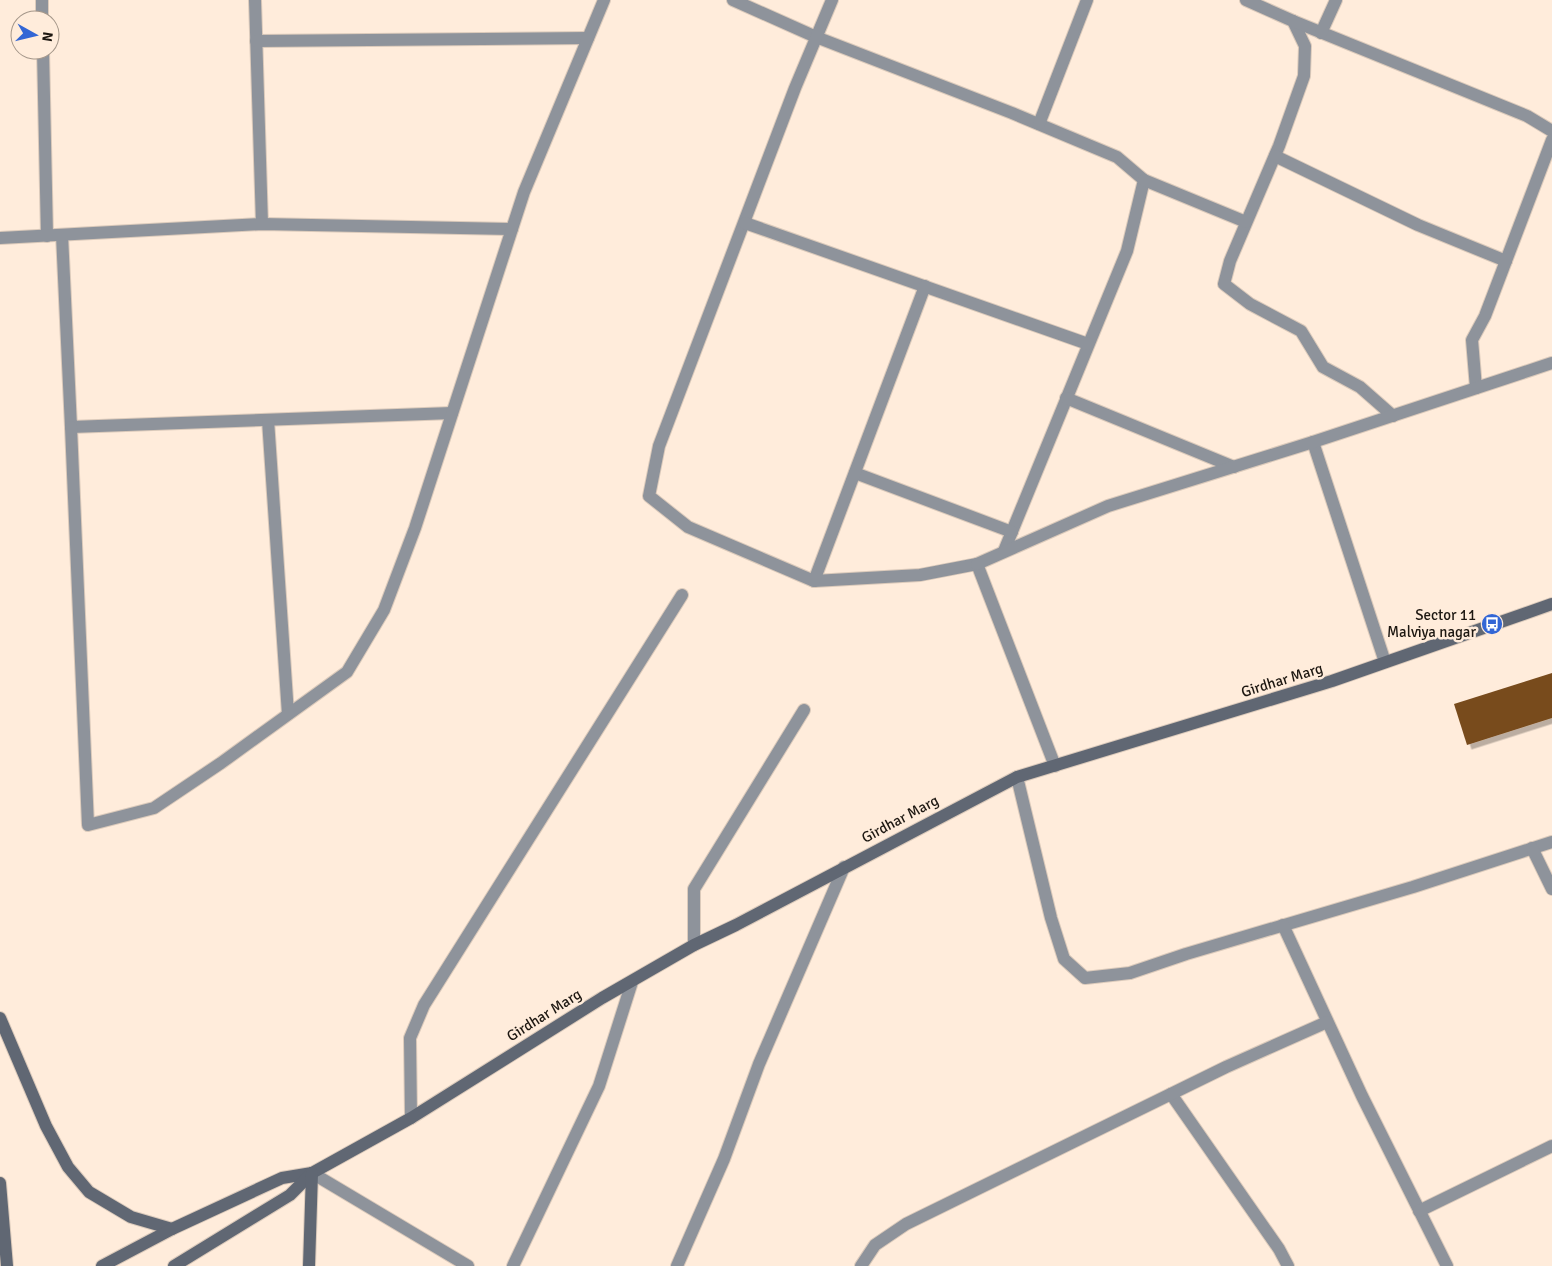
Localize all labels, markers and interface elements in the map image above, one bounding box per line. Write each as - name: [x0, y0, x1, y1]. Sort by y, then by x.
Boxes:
- north arrow: [10, 10, 60, 60]
- text: N: [38, 31, 56, 43]
- place label: Sector 11 Malviya nagar: [1387, 606, 1476, 641]
- bus stop icon: Sector 11 Malviya nagar: [1480, 612, 1504, 636]
- street label: Girdhar Marg: [1239, 659, 1325, 701]
- street label: Girdhar Marg: [858, 791, 942, 847]
- street label: Girdhar Marg: [503, 985, 585, 1045]

